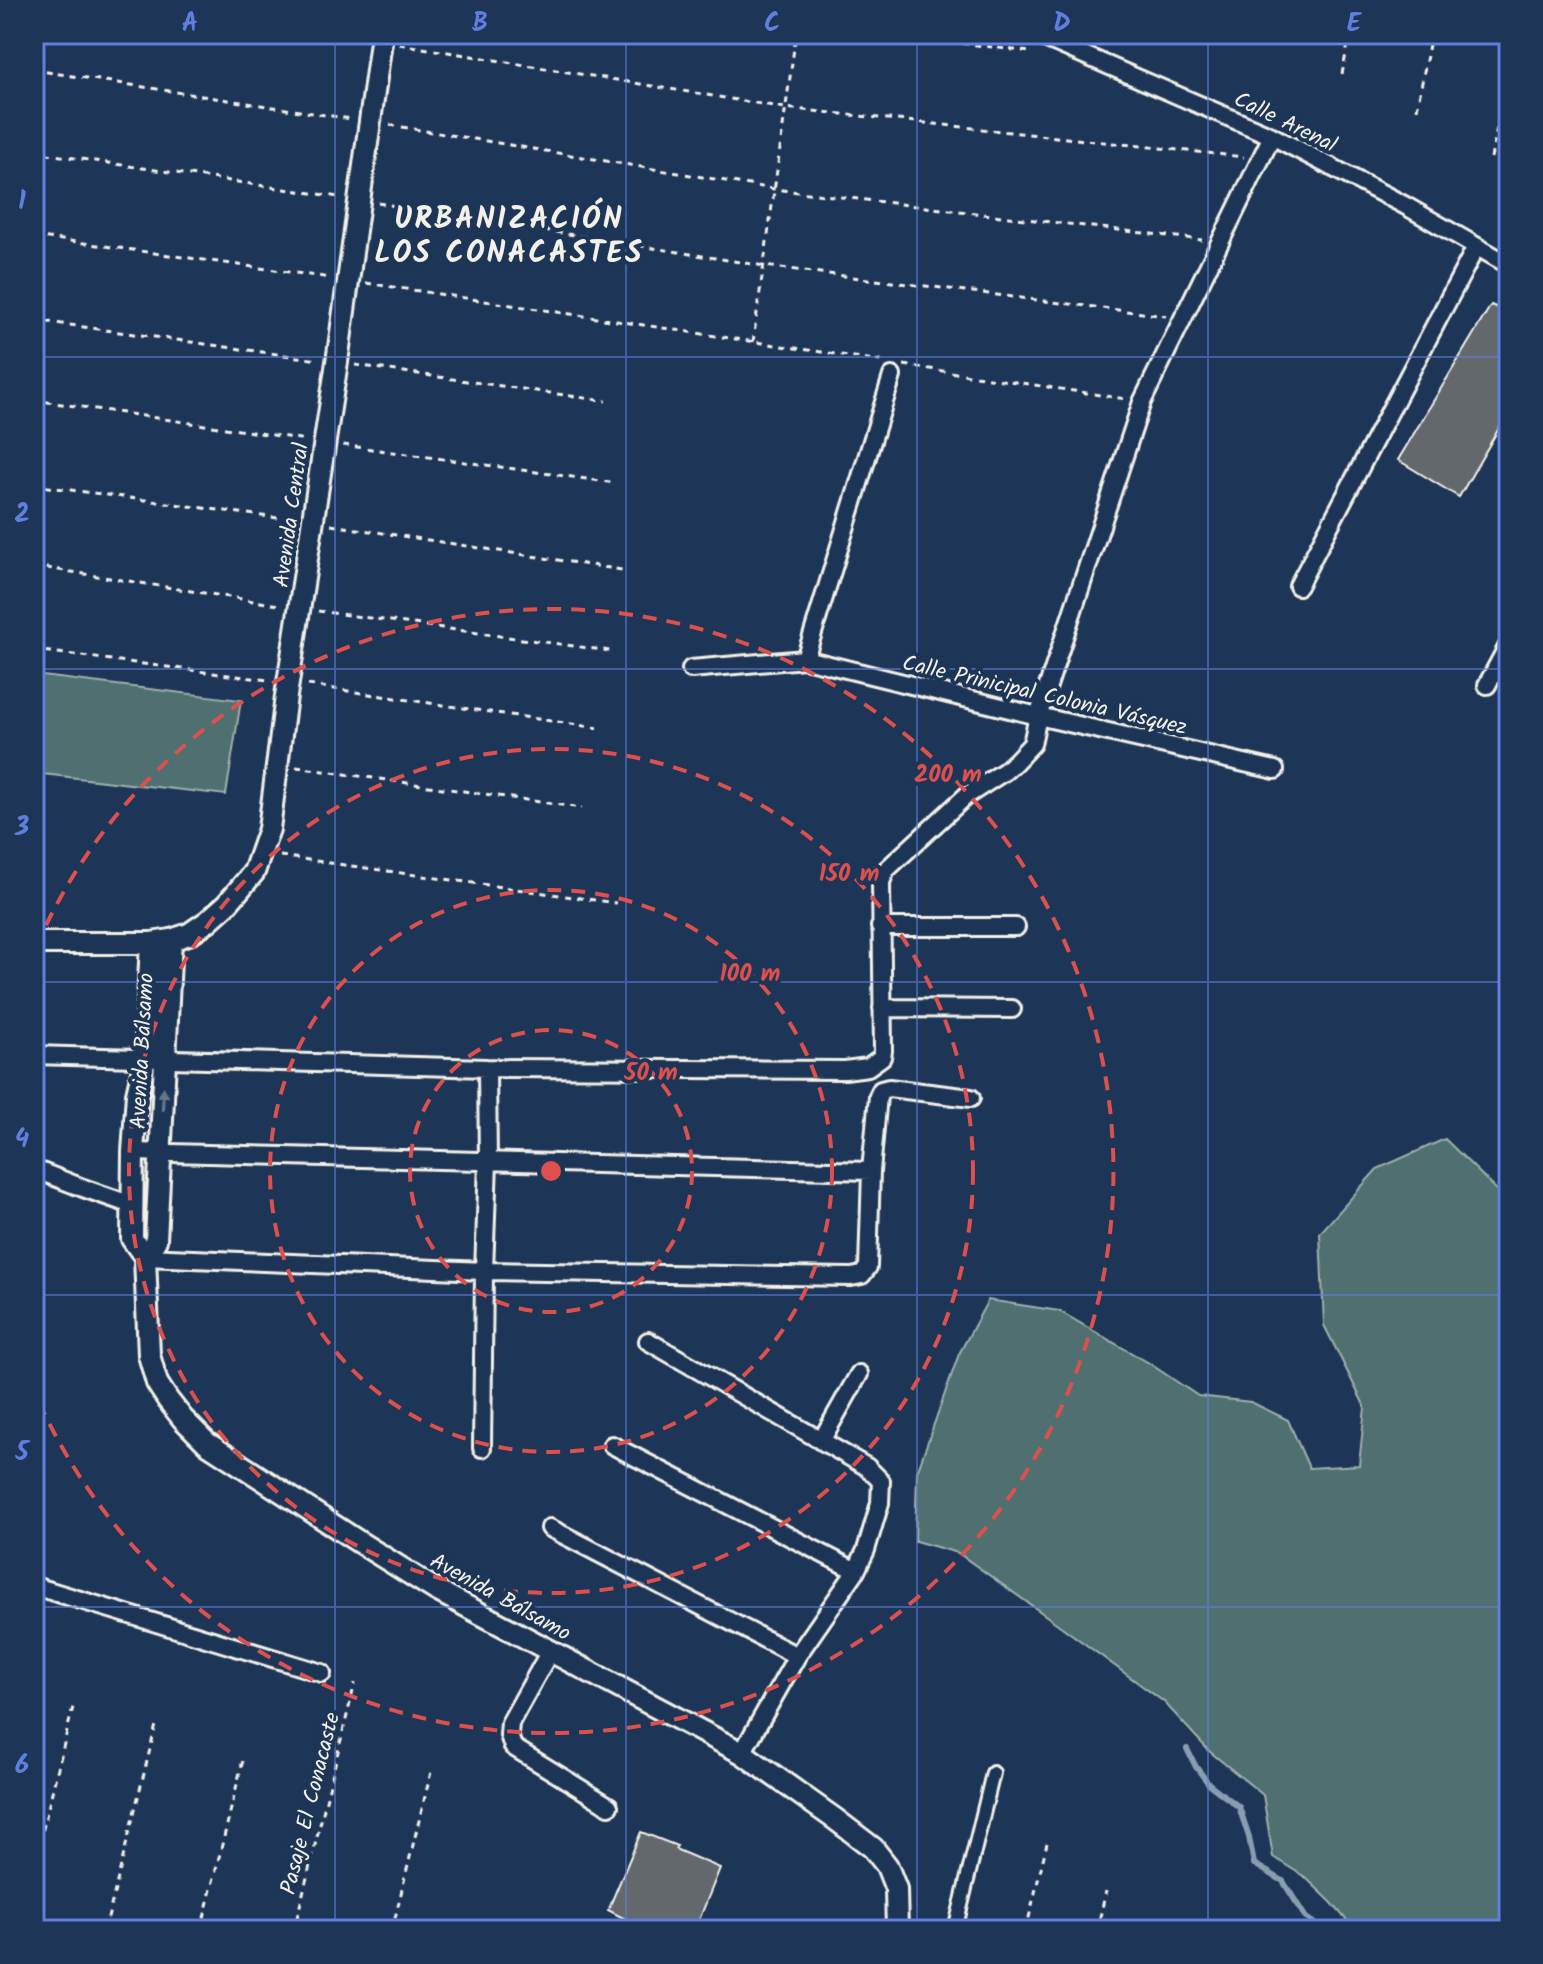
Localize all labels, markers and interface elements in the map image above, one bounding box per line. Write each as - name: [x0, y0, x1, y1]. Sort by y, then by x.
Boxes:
- text: A: [182, 3, 198, 45]
- text: B: [472, 3, 488, 45]
- text: C: [764, 3, 780, 45]
- text: D: [1053, 3, 1071, 45]
- text: E: [1347, 3, 1363, 45]
- street label: Calle Arenal: [1227, 83, 1343, 164]
- text: 1: [18, 181, 26, 223]
- district label: URBANIZACIÓN LOS CONACASTES: [374, 196, 644, 278]
- street label: Avenida Central: [265, 440, 320, 590]
- text: 2: [14, 494, 30, 536]
- street label: Calle Prinicipal Colonia Vásquez: [899, 647, 1191, 746]
- text: 200 m: [914, 756, 982, 795]
- text: 3: [14, 807, 29, 849]
- text: 150 m: [819, 855, 879, 894]
- text: 100 m: [720, 955, 780, 994]
- street label: Avenida Bálsamo: [122, 972, 165, 1130]
- text: 50 m: [623, 1054, 678, 1093]
- one-way arrow: [156, 1086, 169, 1111]
- text: 4: [15, 1119, 29, 1161]
- centre of rings: [537, 1157, 565, 1185]
- text: 5: [14, 1432, 30, 1474]
- street label: Avenida Bálsamo: [423, 1545, 577, 1651]
- street label: Pasaje El Conacaste: [272, 1709, 351, 1898]
- text: 6: [15, 1745, 29, 1787]

